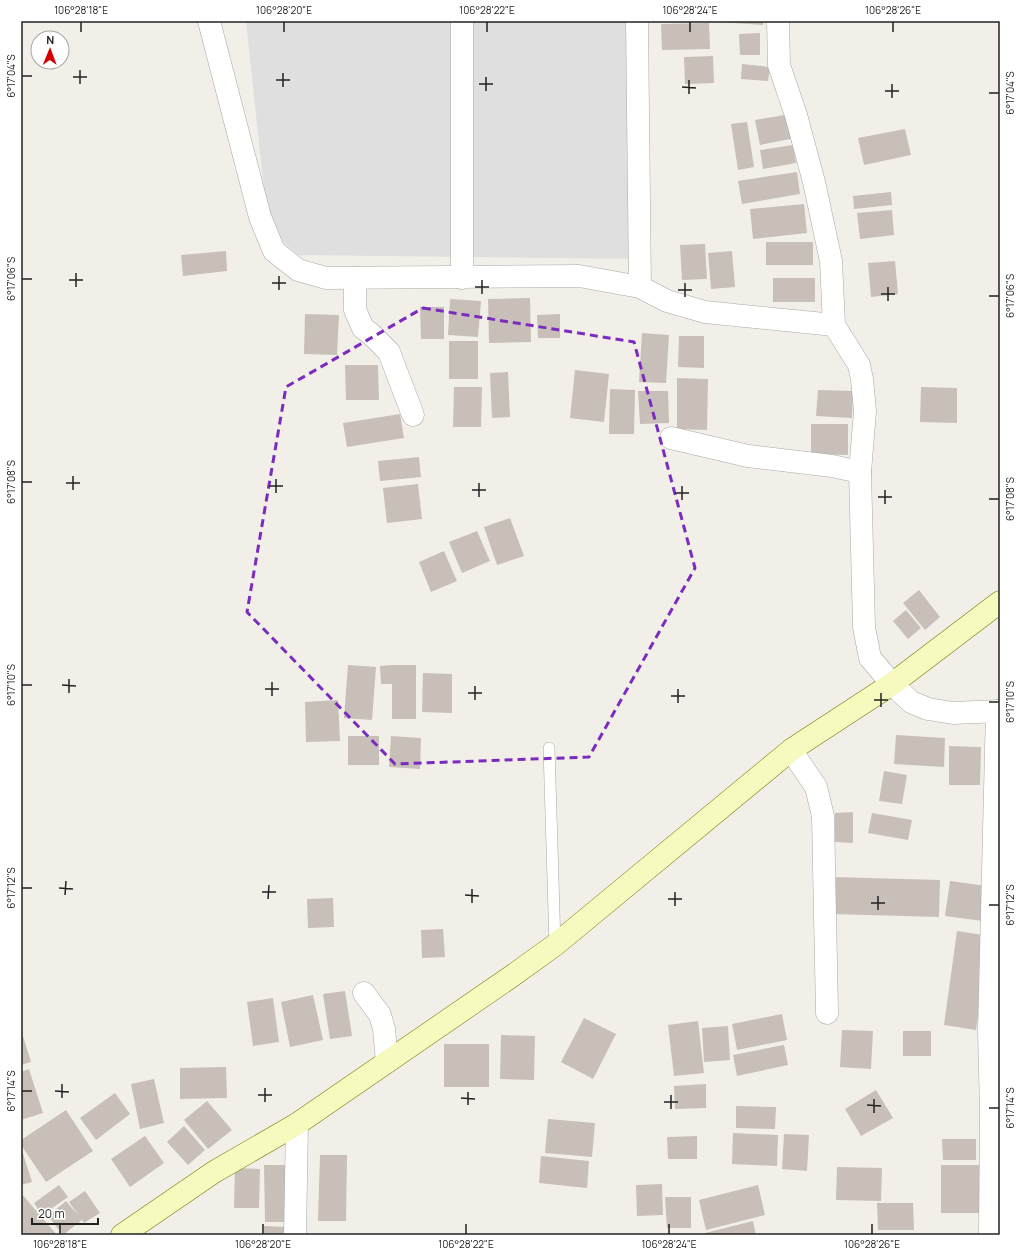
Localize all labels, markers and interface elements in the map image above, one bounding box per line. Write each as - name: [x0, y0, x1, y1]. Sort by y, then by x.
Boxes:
- text: 106°28'18"E: [54, 3, 108, 17]
- text: 106°28'20"E: [256, 3, 312, 17]
- text: 106°28'22"E: [459, 3, 515, 17]
- text: 106°28'24"E: [662, 3, 718, 17]
- text: 106°28'26"E: [865, 3, 921, 17]
- north arrow: [30, 30, 70, 70]
- text: N: [46, 32, 54, 47]
- text: 6°17'04"S: [4, 54, 18, 98]
- text: 6°17'04"S: [1003, 71, 1017, 115]
- text: 6°17'06"S: [4, 257, 18, 301]
- text: 6°17'06"S: [1003, 274, 1017, 318]
- text: 6°17'08"S: [4, 460, 18, 504]
- text: 6°17'08"S: [1003, 477, 1017, 521]
- text: 6°17'10"S: [4, 664, 18, 706]
- text: 6°17'10"S: [1003, 681, 1017, 723]
- text: 6°17'12"S: [4, 867, 18, 909]
- text: 6°17'12"S: [1003, 884, 1017, 926]
- text: 6°17'14"S: [4, 1070, 18, 1112]
- text: 6°17'14"S: [1003, 1087, 1017, 1129]
- scale bar: [32, 1200, 98, 1226]
- text: 20 m: [38, 1205, 65, 1222]
- text: 106°28'18"E: [33, 1237, 87, 1251]
- text: 106°28'20"E: [235, 1237, 291, 1251]
- text: 106°28'22"E: [438, 1237, 494, 1251]
- text: 106°28'24"E: [641, 1237, 697, 1251]
- text: 106°28'26"E: [844, 1237, 900, 1251]

